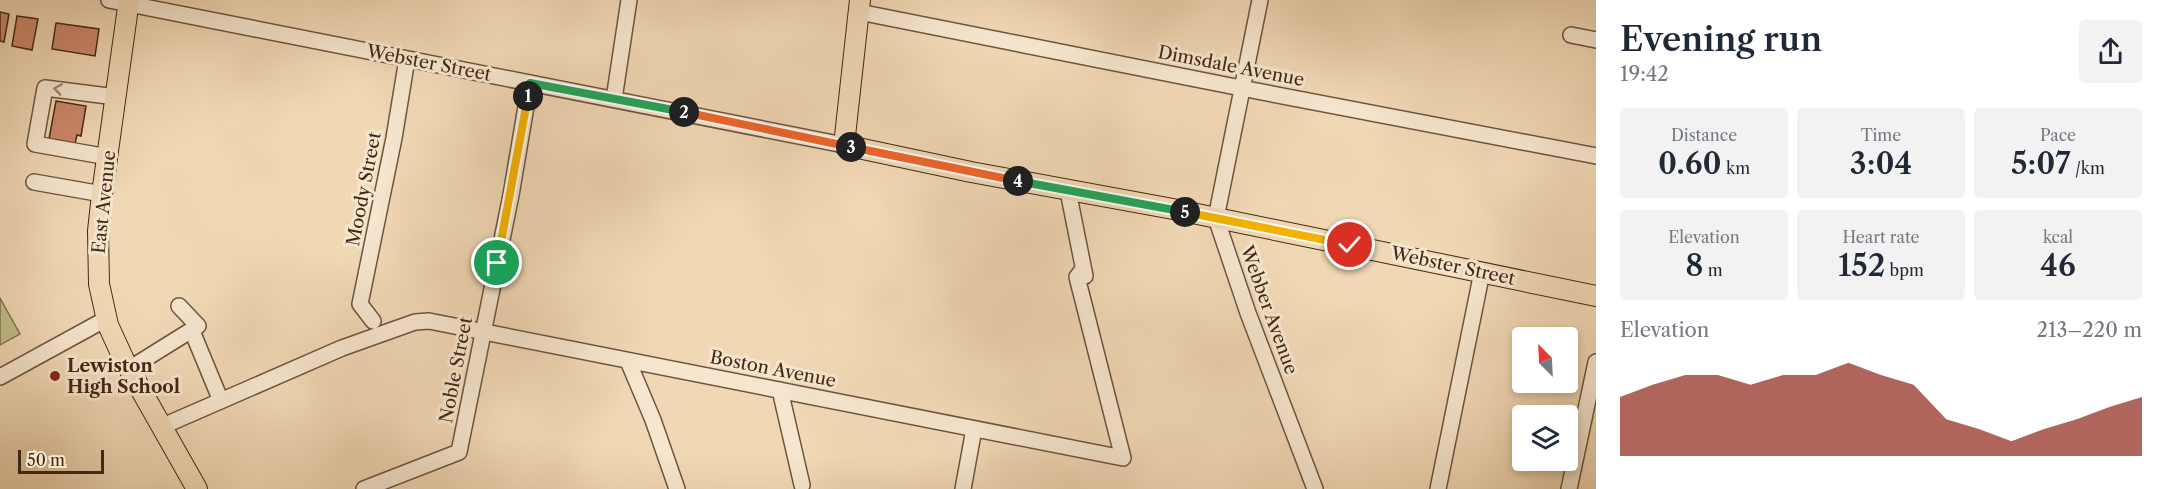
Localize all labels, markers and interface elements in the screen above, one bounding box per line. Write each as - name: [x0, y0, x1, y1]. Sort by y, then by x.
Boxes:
- text: Evening run: [1620, 19, 1822, 60]
- button: share: [2079, 20, 2142, 83]
- street label: Webster Street: [364, 40, 494, 86]
- street label: Dimsdale Avenue: [1156, 41, 1306, 91]
- text: 19:42: [1620, 62, 1669, 86]
- pin: 1: [513, 81, 543, 111]
- one-way arrow: [54, 84, 63, 96]
- text: 1: [524, 86, 532, 106]
- pin: 2: [669, 97, 699, 127]
- text: 2: [679, 102, 689, 122]
- text: Distance: [1671, 125, 1737, 145]
- text: Time: [1861, 125, 1901, 145]
- text: Pace: [2040, 125, 2076, 145]
- street label: Moody Street: [342, 129, 386, 248]
- pin: 3: [836, 132, 866, 162]
- text: 3: [846, 137, 856, 157]
- text: 0.60: [1658, 145, 1722, 182]
- text: 3:04: [1850, 145, 1912, 182]
- text: 5:07: [2011, 145, 2071, 182]
- street label: East Avenue: [88, 149, 120, 255]
- text: km: [1722, 158, 1750, 178]
- text: /km: [2071, 158, 2105, 178]
- pin: 4: [1003, 166, 1033, 196]
- text: 4: [1013, 171, 1023, 191]
- pin: 5: [1170, 197, 1200, 227]
- text: 5: [1181, 202, 1189, 222]
- pin: [1324, 219, 1375, 270]
- text: Elevation: [1668, 227, 1740, 247]
- text: Heart rate: [1842, 227, 1920, 247]
- text: kcal: [2043, 227, 2073, 247]
- icon: check: [1333, 228, 1366, 261]
- pin: [471, 237, 522, 288]
- street label: Webber Avenue: [1235, 242, 1302, 377]
- street label: Webster Street: [1388, 242, 1518, 290]
- icon: arrive: [480, 246, 513, 279]
- text: 8: [1685, 247, 1704, 284]
- text: 152: [1838, 247, 1885, 284]
- text: 46: [2040, 247, 2076, 284]
- text: m: [1704, 260, 1723, 280]
- text: bpm: [1885, 260, 1924, 280]
- street label: Noble Street: [435, 314, 477, 425]
- text: Elevation: [1620, 318, 1709, 342]
- text: 213–220 m: [2037, 318, 2142, 342]
- north arrow: [1512, 327, 1578, 393]
- map controls: [1512, 327, 1578, 471]
- street label: Boston Avenue: [708, 346, 838, 392]
- place label: Lewiston High School: [67, 355, 180, 398]
- marker: Lewiston High School: [48, 369, 62, 383]
- button: layers: [1512, 405, 1578, 471]
- scale bar: [18, 447, 104, 474]
- text: 50 m: [27, 450, 65, 470]

